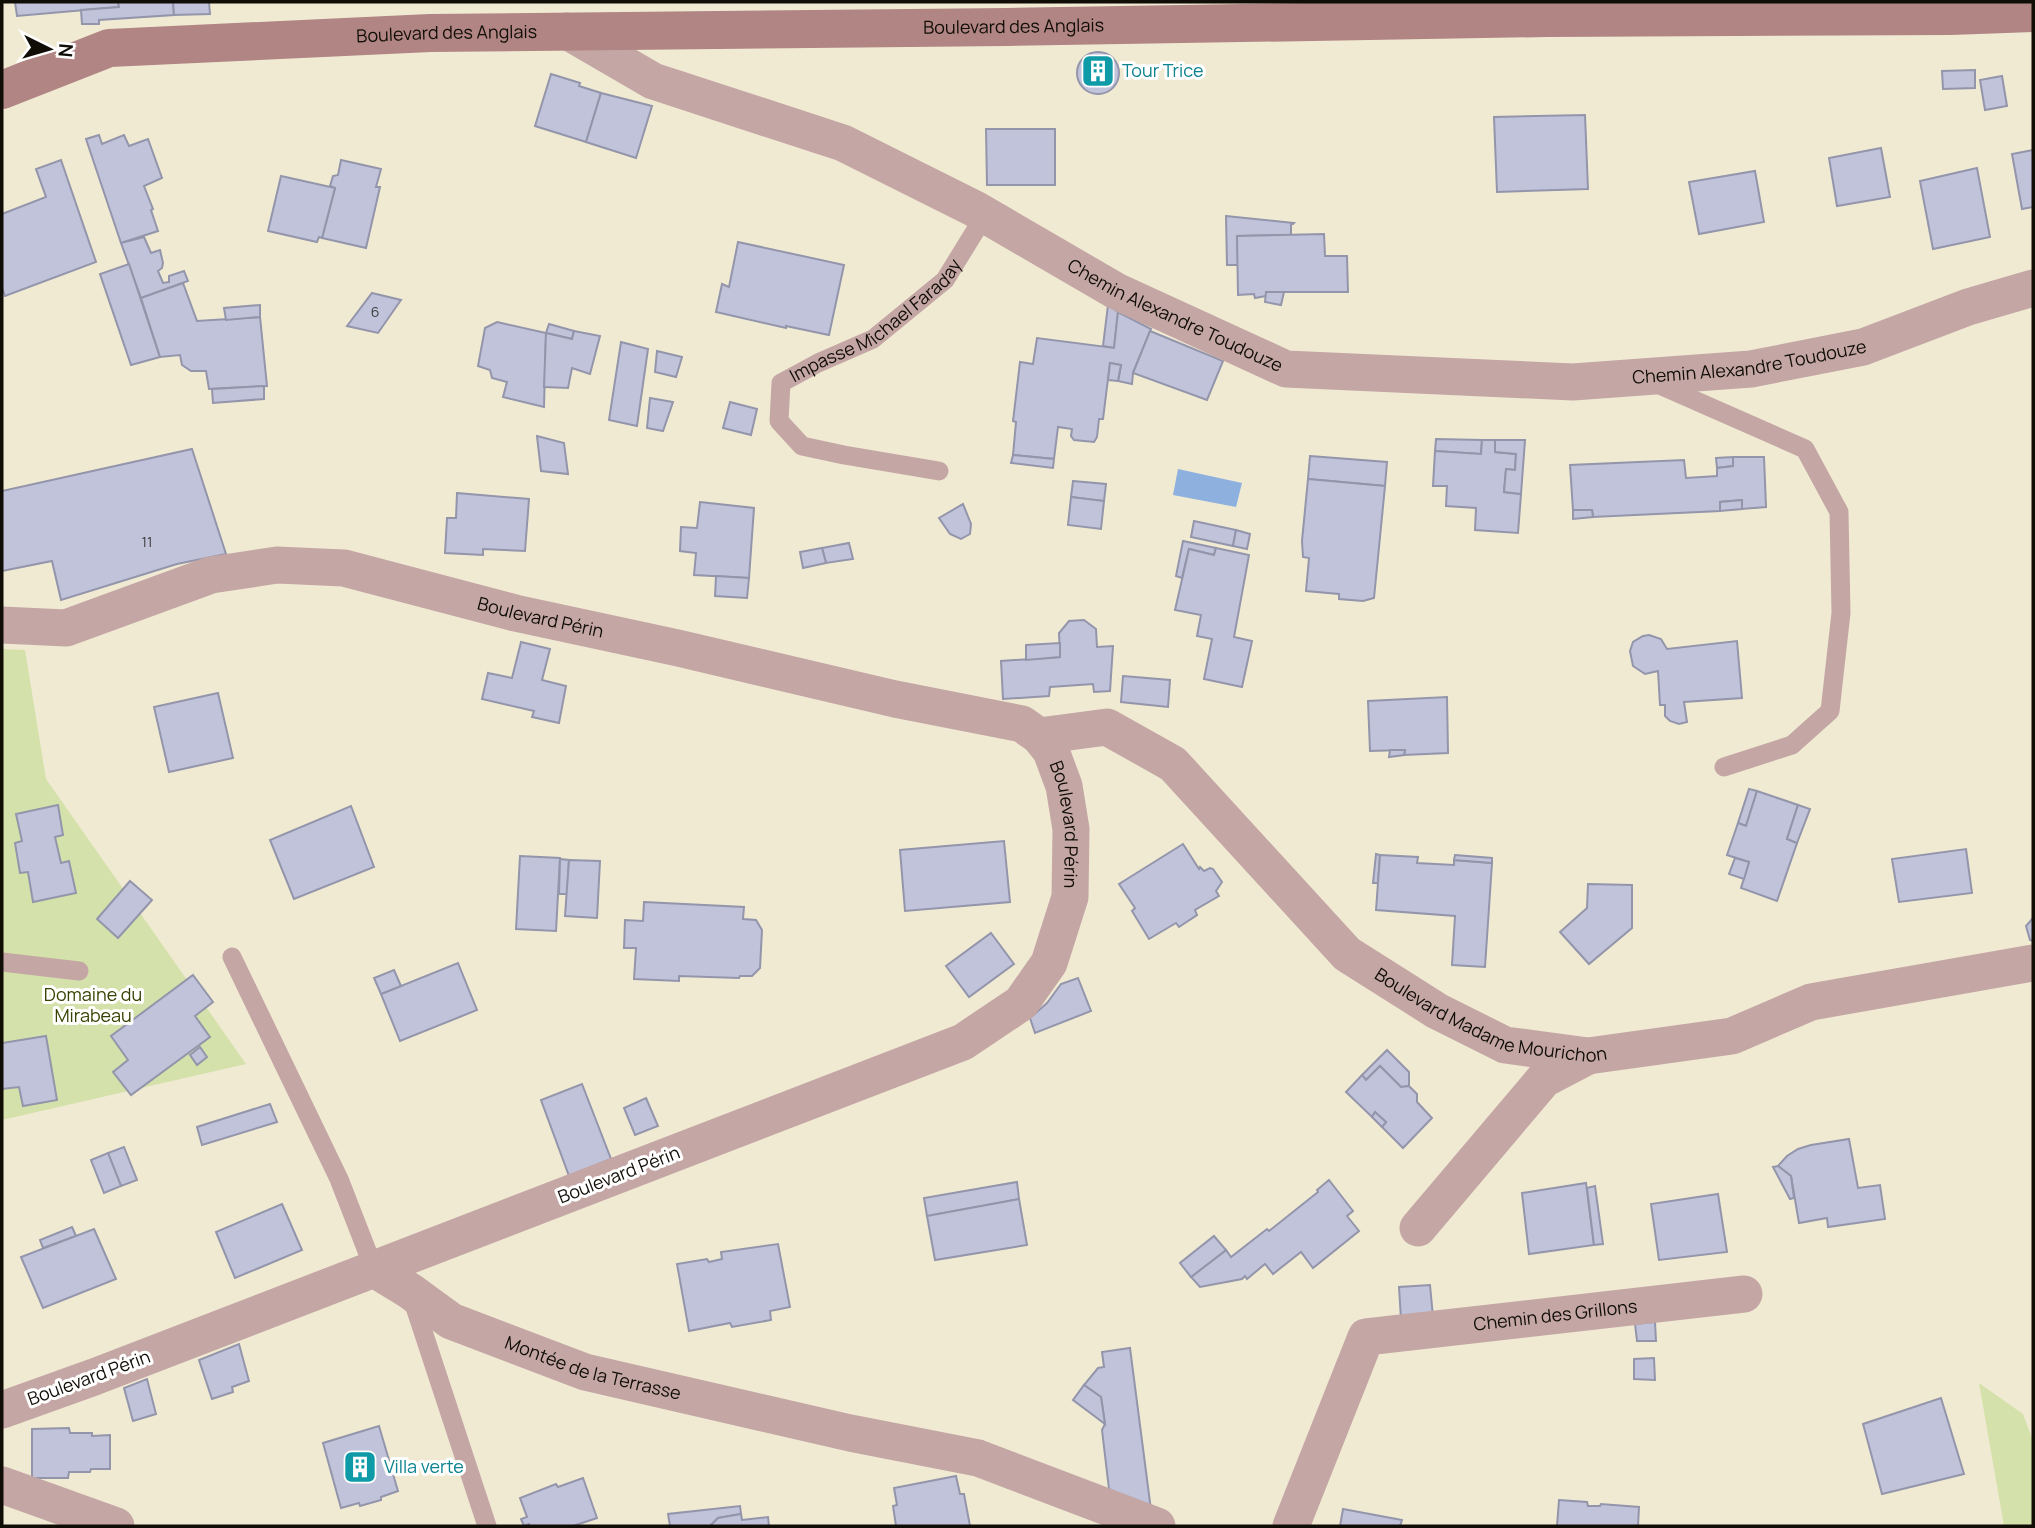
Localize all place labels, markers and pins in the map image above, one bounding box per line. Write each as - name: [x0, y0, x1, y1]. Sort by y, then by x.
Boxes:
- building icon: Tour Trice: [1079, 52, 1117, 90]
- place label: Tour Trice: [1122, 58, 1203, 82]
- building icon: Villa verte: [341, 1448, 379, 1486]
- place label: Villa verte: [384, 1454, 464, 1478]

